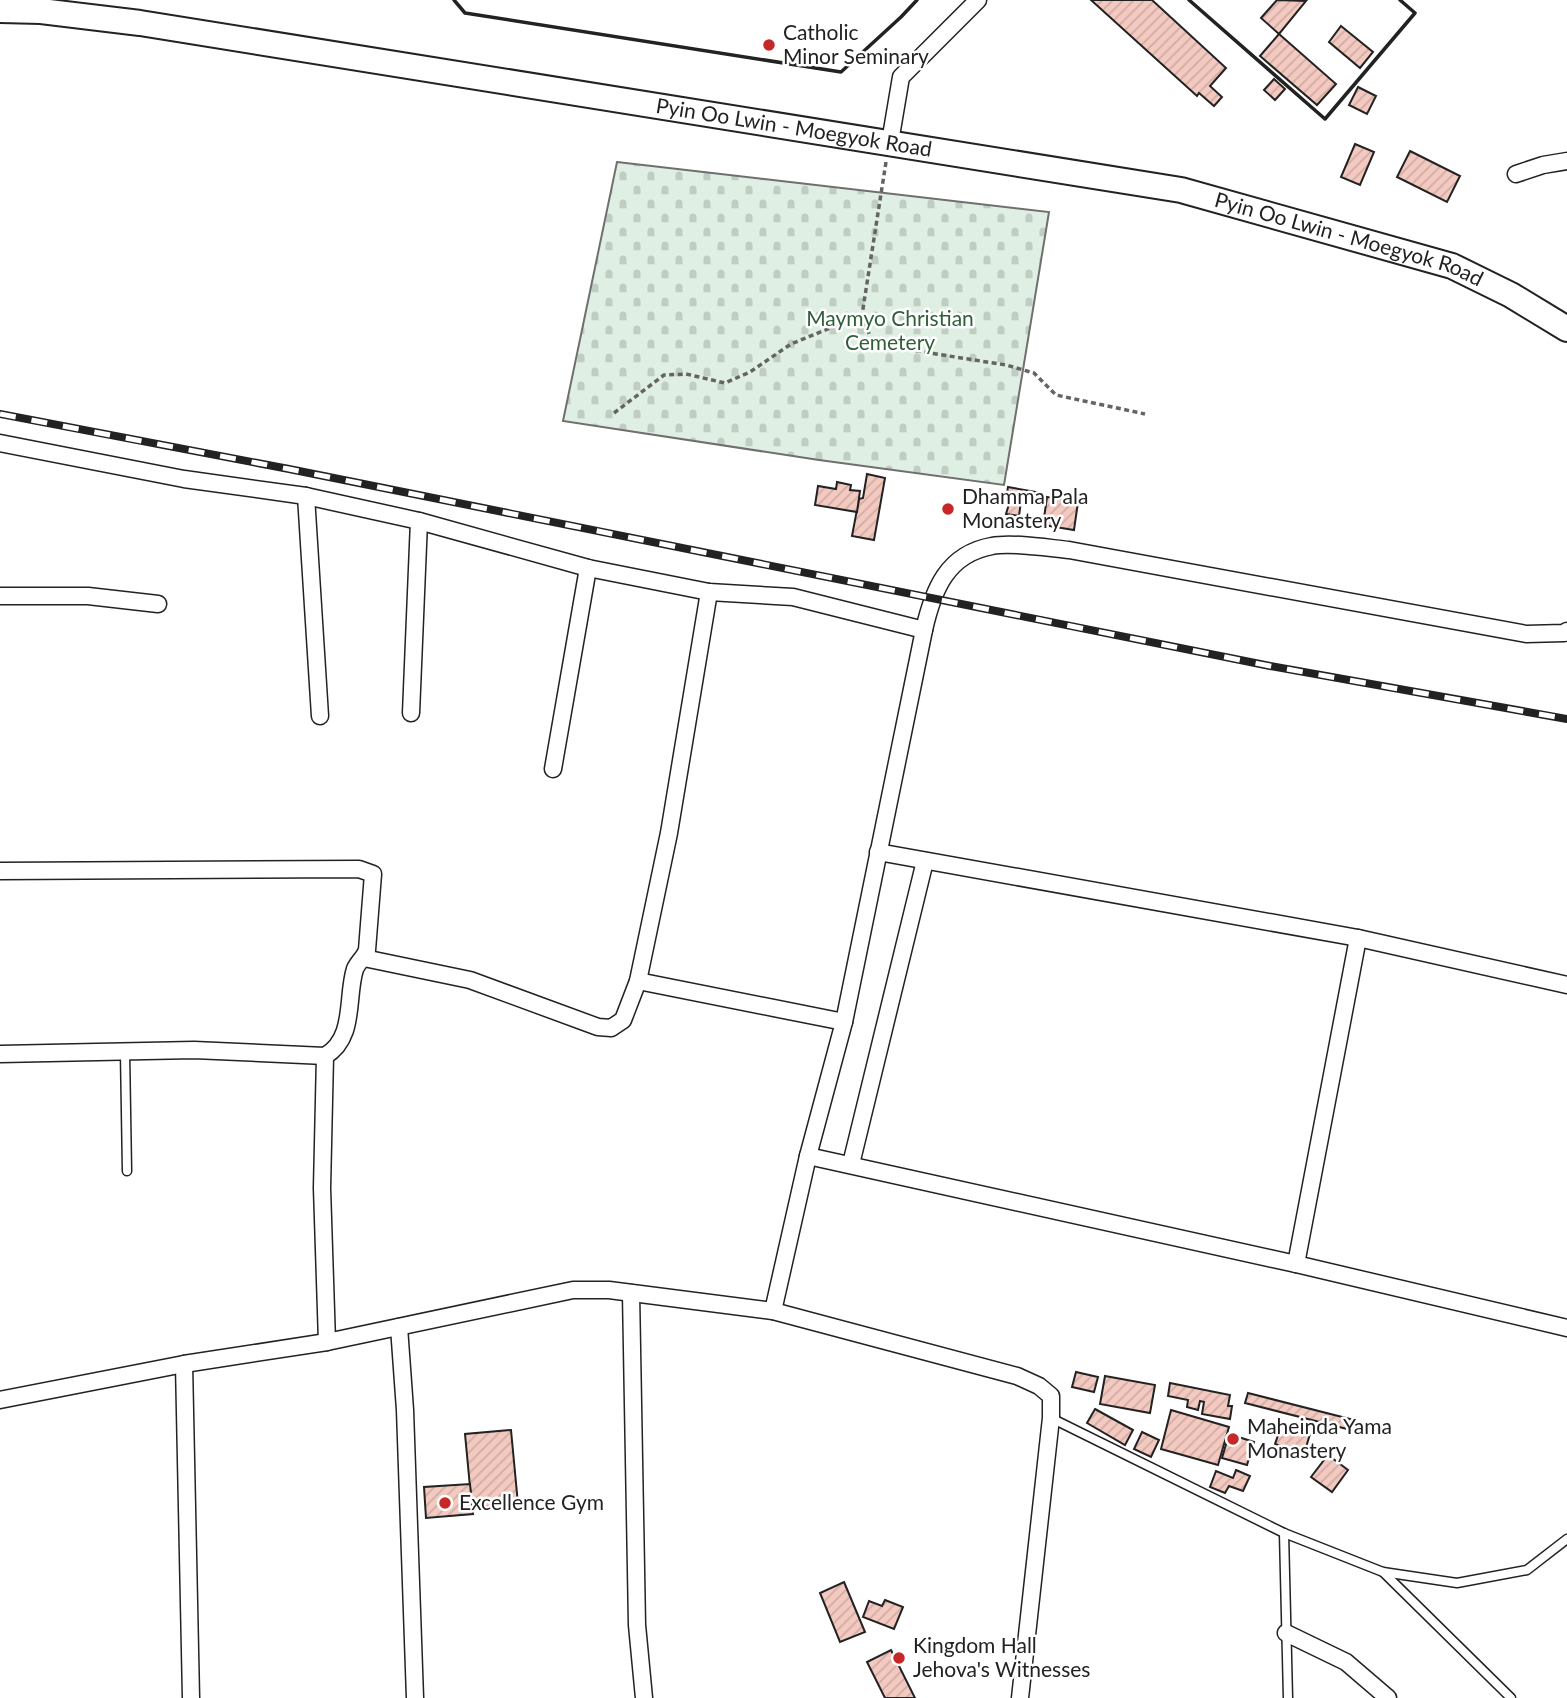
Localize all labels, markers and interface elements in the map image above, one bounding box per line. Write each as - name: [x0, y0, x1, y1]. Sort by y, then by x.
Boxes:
- place label: Catholic Minor Seminary: [783, 19, 929, 68]
- marker: Catholic Minor Seminary: [761, 37, 777, 53]
- street label: Pyin Oo Lwin - Moegyok Road: [654, 92, 934, 161]
- street label: Pyin Oo Lwin - Moegyok Road: [1212, 186, 1488, 290]
- park label: Maymyo Christian Cemetery: [806, 305, 974, 354]
- place label: Dhamma Pala Monastery: [962, 483, 1088, 532]
- marker: Dhamma Pala Monastery: [940, 501, 956, 517]
- place label: Maheinda Yama Monastery: [1247, 1413, 1392, 1462]
- marker: Maheinda Yama Monastery: [1225, 1431, 1241, 1447]
- place label: Excellence Gym: [459, 1489, 604, 1514]
- marker: Excellence Gym: [437, 1495, 453, 1511]
- place label: Kingdom Hall Jehova's Witnesses: [913, 1632, 1090, 1681]
- marker: Kingdom Hall Jehova's Witnesses: [891, 1650, 907, 1666]

